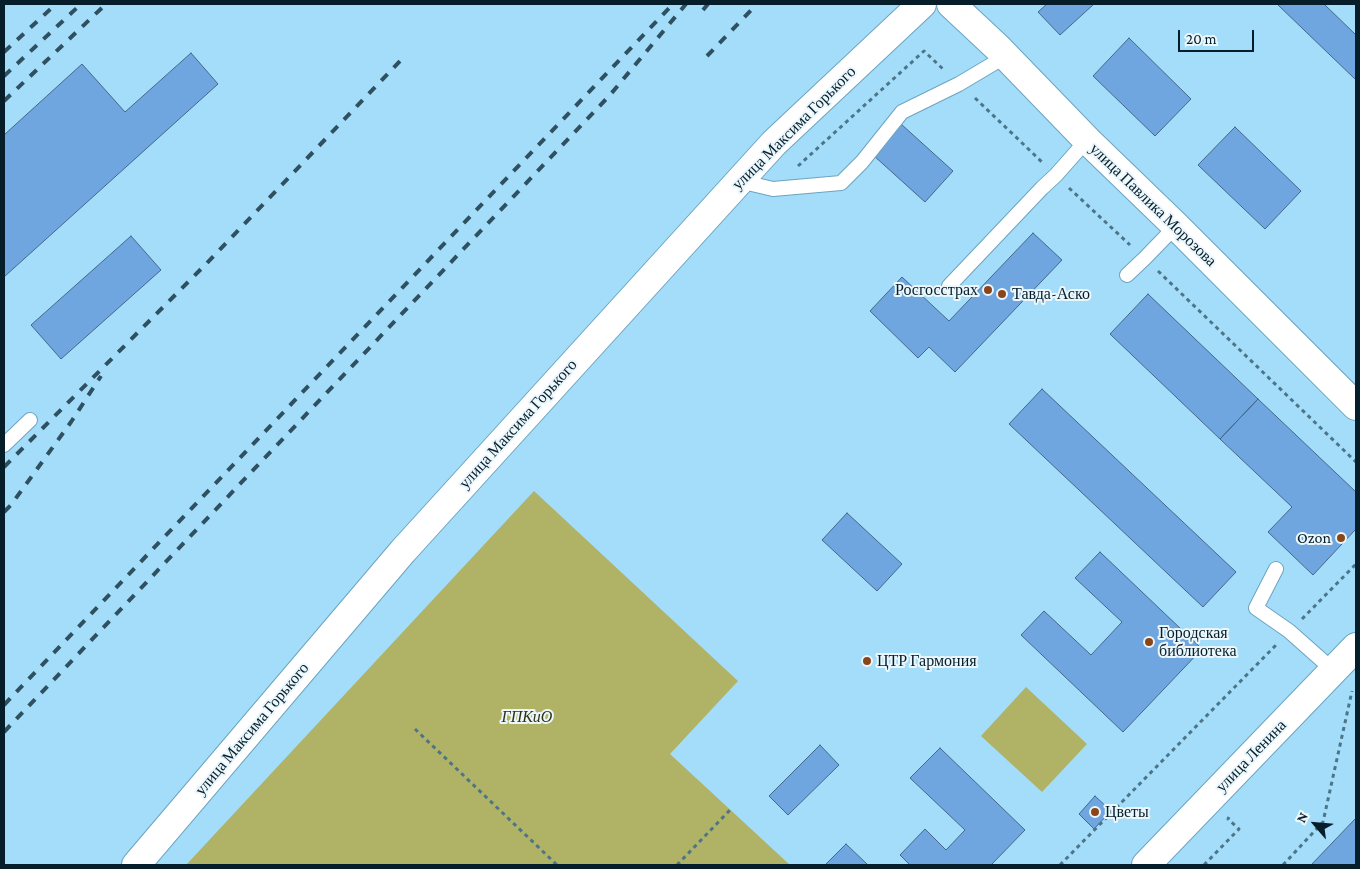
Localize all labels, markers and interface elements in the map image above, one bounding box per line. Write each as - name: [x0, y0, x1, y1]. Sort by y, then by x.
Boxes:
- scale bar: [1180, 20, 1256, 52]
- text: 20 m: [1186, 31, 1217, 47]
- street label: улица Максима Горького: [728, 62, 860, 194]
- street label: улица Павлика Морозова: [1085, 139, 1221, 271]
- place label: Росгосстрах: [895, 280, 978, 300]
- marker: Росгосстрах: [982, 284, 994, 296]
- place label: Тавда-Аско: [1012, 284, 1090, 304]
- marker: Тавда-Аско: [996, 288, 1008, 300]
- street label: улица Максима Горького: [455, 355, 581, 493]
- place label: Ozon: [1297, 528, 1331, 548]
- marker: Ozon: [1335, 532, 1347, 544]
- place label: Городская библиотека: [1159, 623, 1237, 661]
- marker: Городская библиотека: [1143, 636, 1155, 648]
- place label: ЦТР Гармония: [877, 651, 977, 671]
- marker: ЦТР Гармония: [861, 655, 873, 667]
- street label: улица Максима Горького: [191, 659, 313, 799]
- park label: ГПКиО: [502, 707, 552, 727]
- street label: улица Ленина: [1212, 716, 1290, 796]
- north arrow: [1290, 799, 1340, 849]
- place label: Цветы: [1105, 802, 1149, 822]
- marker: Цветы: [1089, 806, 1101, 818]
- text: N: [1292, 809, 1311, 825]

